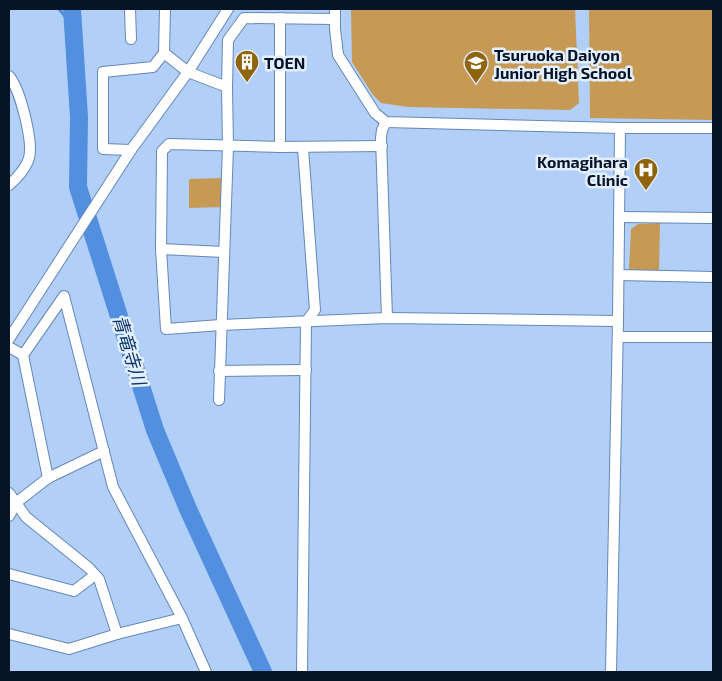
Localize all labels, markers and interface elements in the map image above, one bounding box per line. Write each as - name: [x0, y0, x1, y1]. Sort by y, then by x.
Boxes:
- place label: Tsuruoka Daiyon Junior High School: [494, 45, 633, 82]
- building icon: TOEN: [234, 49, 260, 83]
- school or university icon: Tsuruoka Daiyon Junior High School: [463, 50, 489, 84]
- place label: TOEN: [264, 53, 305, 72]
- place label: Komagihara Clinic: [537, 152, 628, 189]
- hospital icon: Komagihara Clinic: [633, 157, 659, 191]
- water label: 青竜寺川: [109, 312, 152, 390]

